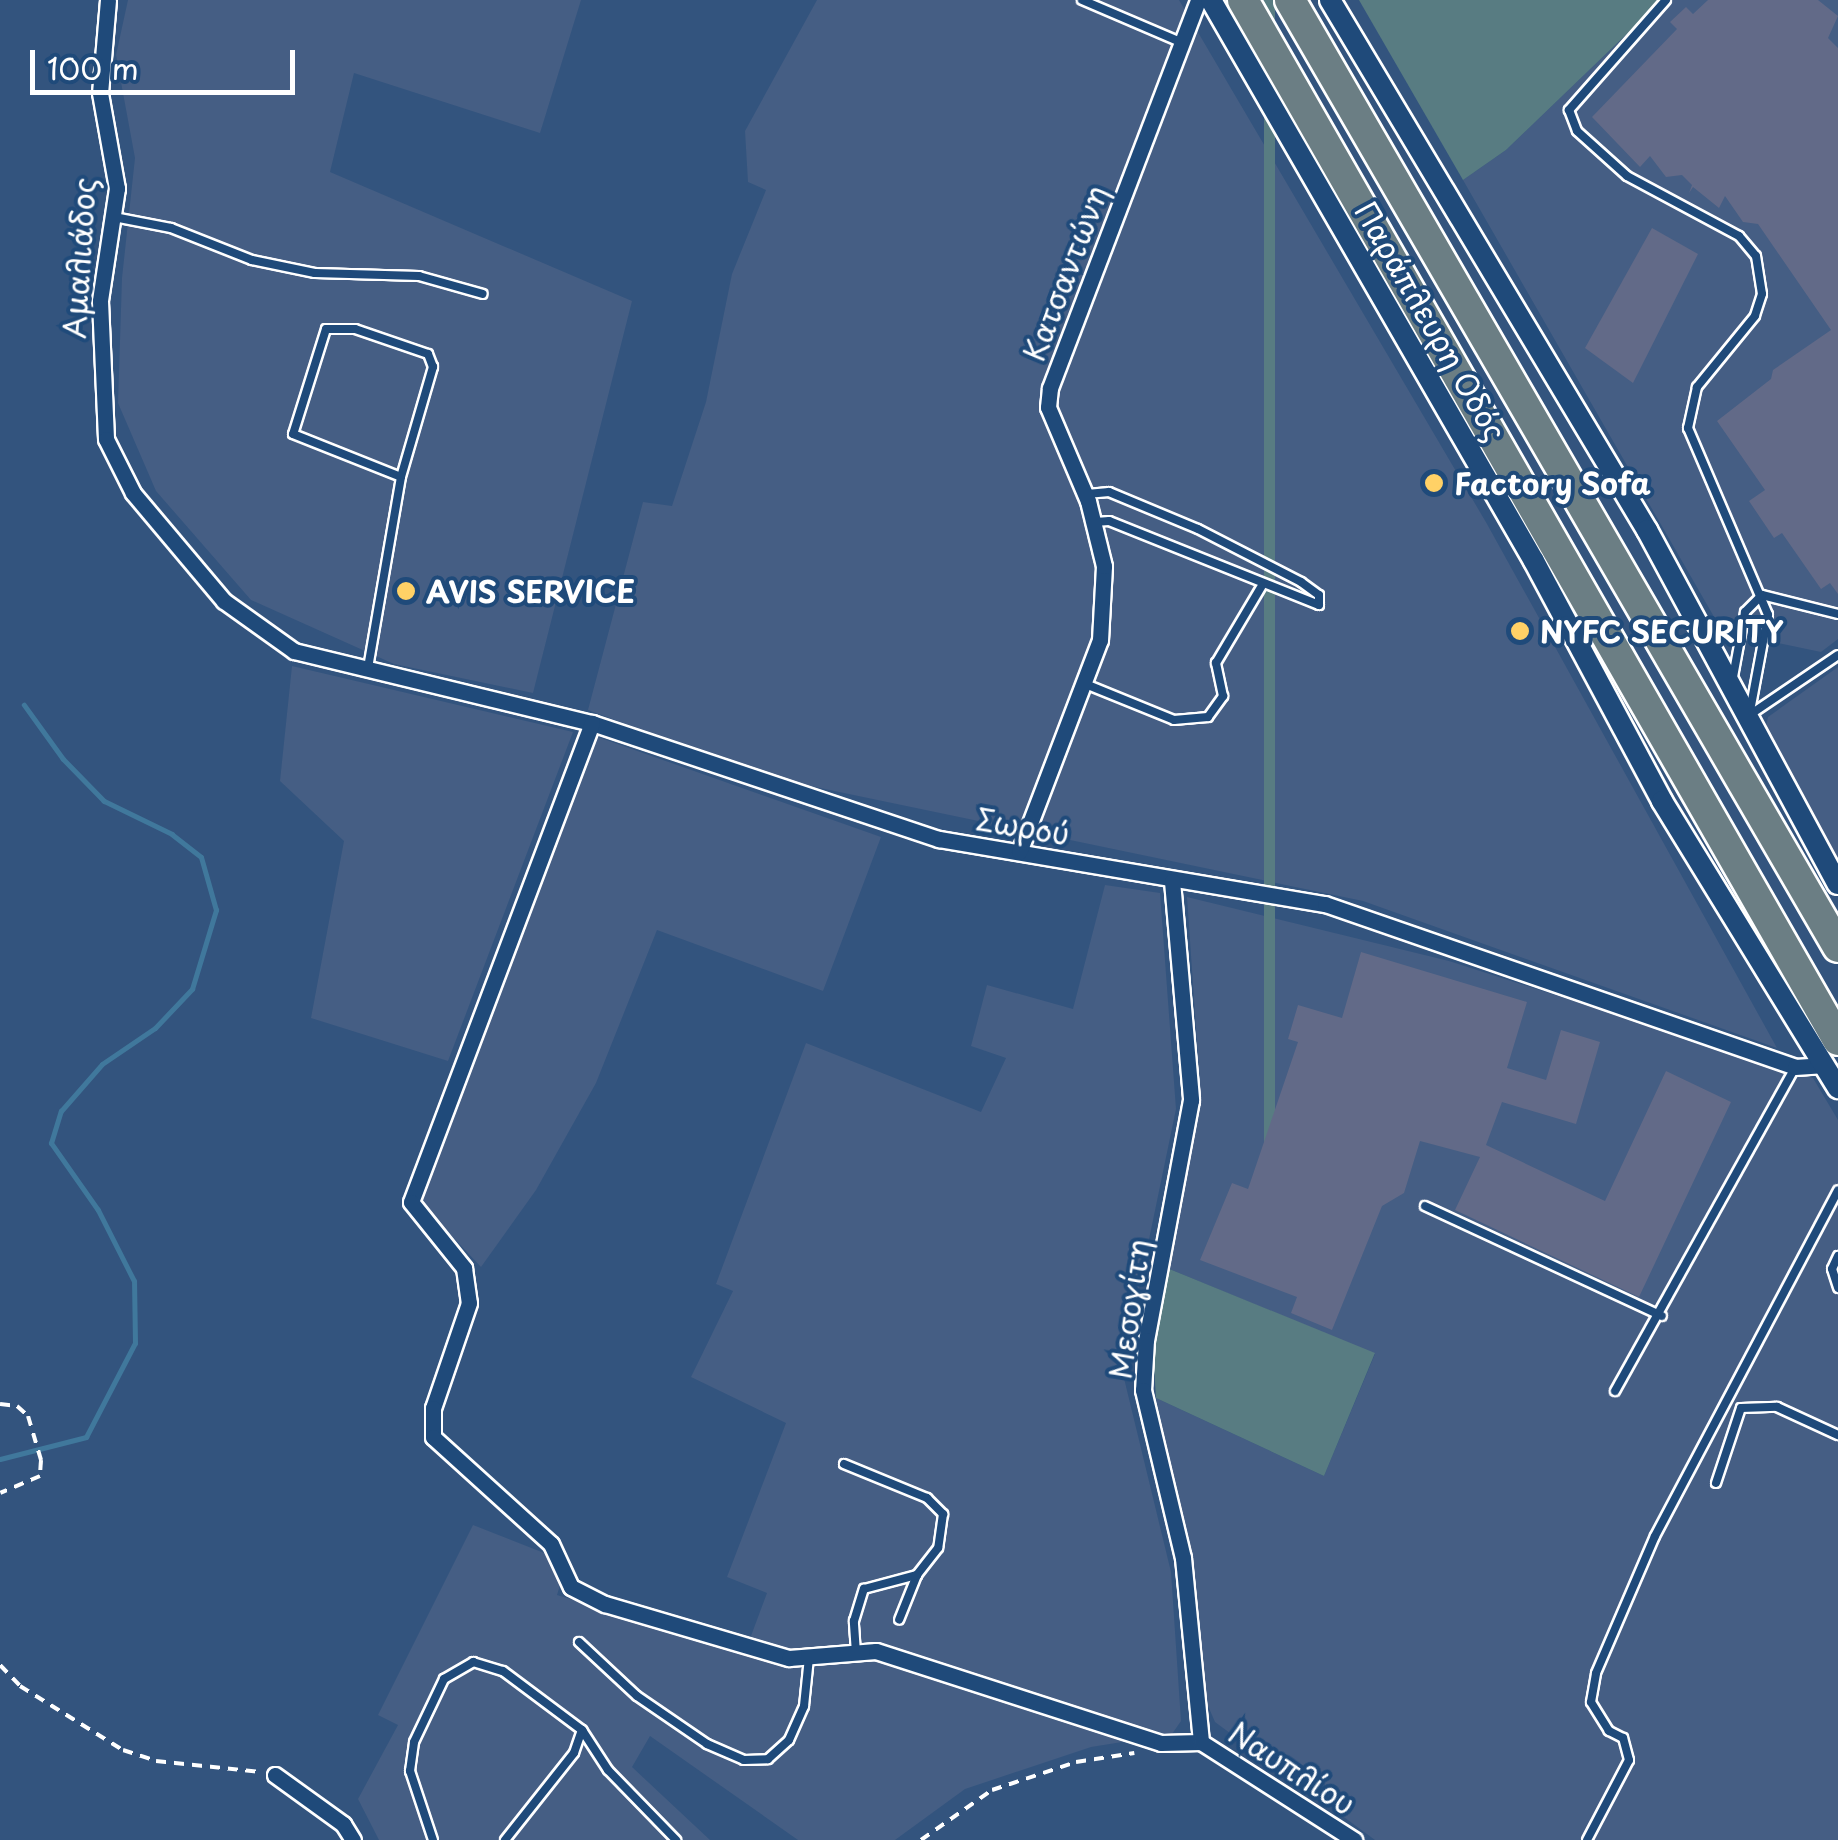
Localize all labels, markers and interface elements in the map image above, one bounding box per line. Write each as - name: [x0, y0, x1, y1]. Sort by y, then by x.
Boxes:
- scale bar: [35, 30, 300, 92]
- text: 100 m: [47, 45, 139, 90]
- street label: Αμαλιάδος: [55, 176, 103, 340]
- street label: Κατσαντώνη: [1015, 180, 1115, 366]
- street label: Παράπλευρη Οδός: [1348, 195, 1514, 447]
- place label: Factory Sofa: [1454, 465, 1651, 501]
- marker: Factory Sofa: [1423, 472, 1445, 494]
- place label: AVIS SERVICE: [426, 573, 636, 609]
- marker: AVIS SERVICE: [395, 580, 417, 602]
- place label: NYFC SECURITY: [1540, 613, 1783, 649]
- marker: NYFC SECURITY: [1509, 620, 1531, 642]
- street label: Σωρού: [973, 800, 1073, 852]
- street label: Μεσογίτη: [1101, 1237, 1157, 1381]
- street label: Ναυπλίου: [1222, 1714, 1362, 1822]

